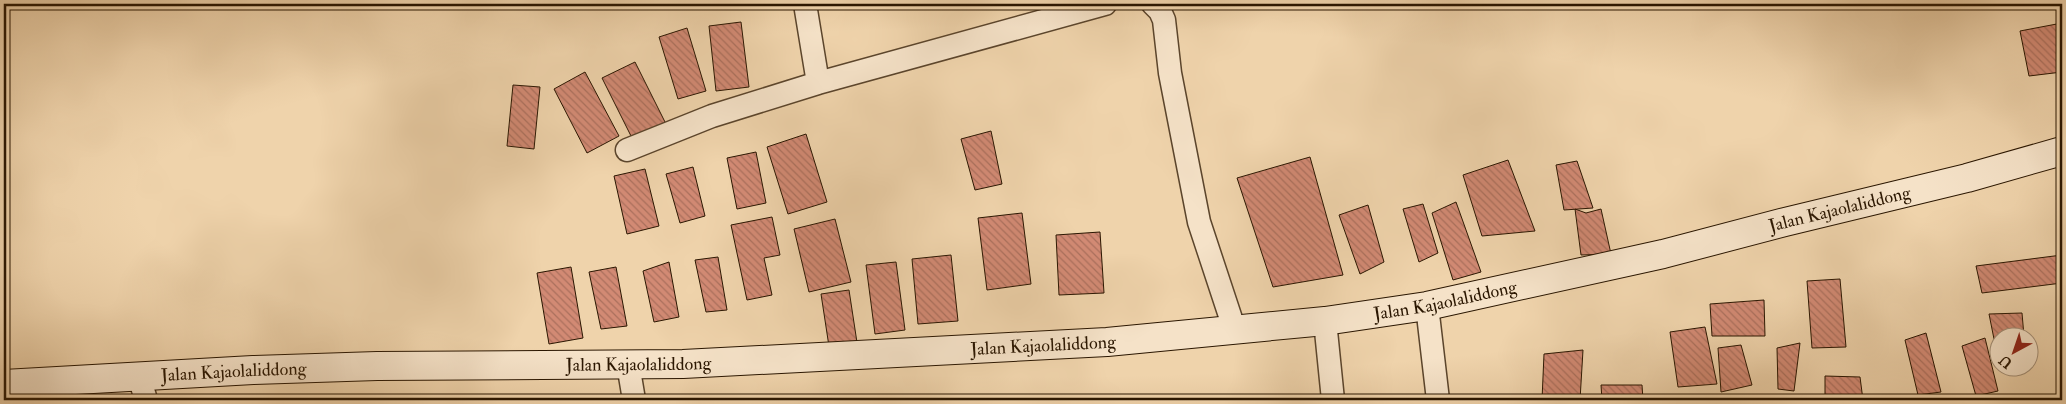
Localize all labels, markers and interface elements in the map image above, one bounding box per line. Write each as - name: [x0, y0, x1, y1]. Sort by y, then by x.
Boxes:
- street label: Jalan Kajaolaliddong: [1765, 181, 1914, 238]
- street label: Jalan Kajaolaliddong: [1371, 275, 1520, 326]
- north arrow: [1988, 326, 2038, 376]
- street label: Jalan Kajaolaliddong: [969, 330, 1118, 361]
- street label: Jalan Kajaolaliddong: [565, 351, 713, 377]
- text: U: [1996, 351, 2016, 372]
- street label: Jalan Kajaolaliddong: [159, 357, 308, 387]

